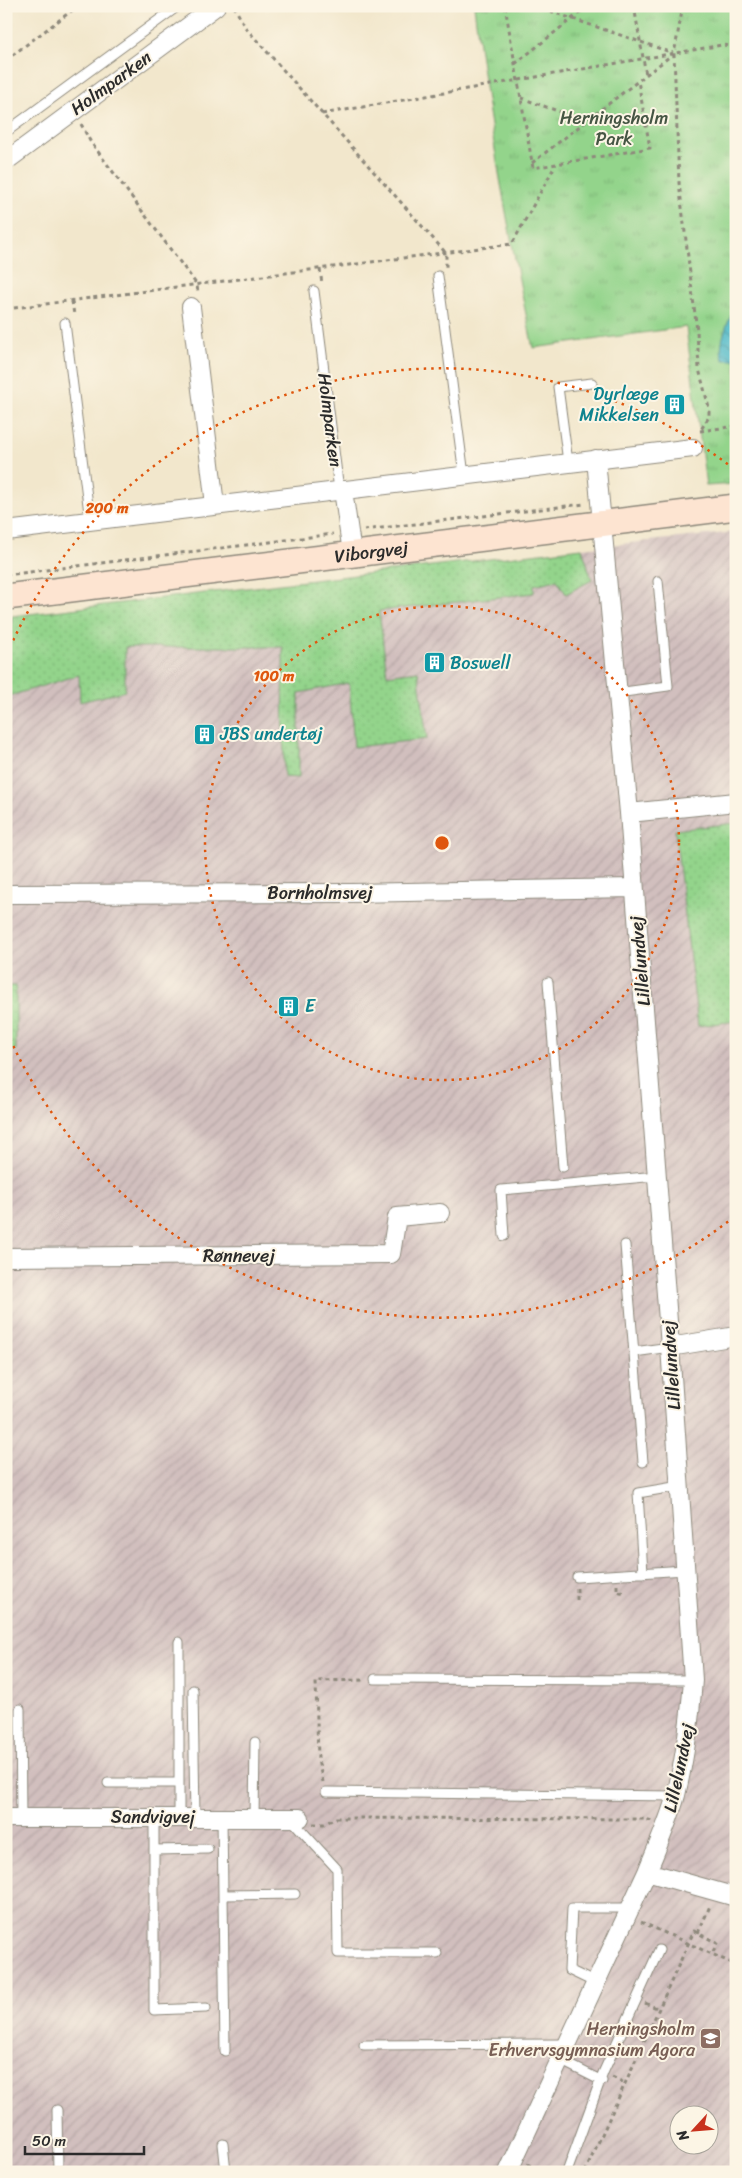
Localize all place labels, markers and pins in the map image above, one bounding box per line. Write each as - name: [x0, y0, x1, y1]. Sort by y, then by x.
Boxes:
- place label: Dyrlæge Mikkelsen: [579, 378, 659, 431]
- building icon: Dyrlæge Mikkelsen: [663, 392, 687, 416]
- place label: Boswell: [450, 647, 512, 679]
- building icon: Boswell: [422, 651, 446, 675]
- place label: JBS undertøj: [219, 718, 323, 750]
- building icon: JBS undertøj: [192, 722, 216, 746]
- centre of rings: [433, 834, 451, 852]
- place label: E: [305, 990, 316, 1022]
- building icon: E: [277, 994, 301, 1018]
- place label: Herningsholm Erhvervsgymnasium Agora: [489, 2013, 696, 2066]
- school or university icon: Herningsholm Erhvervsgymnasium Agora: [699, 2027, 723, 2051]

